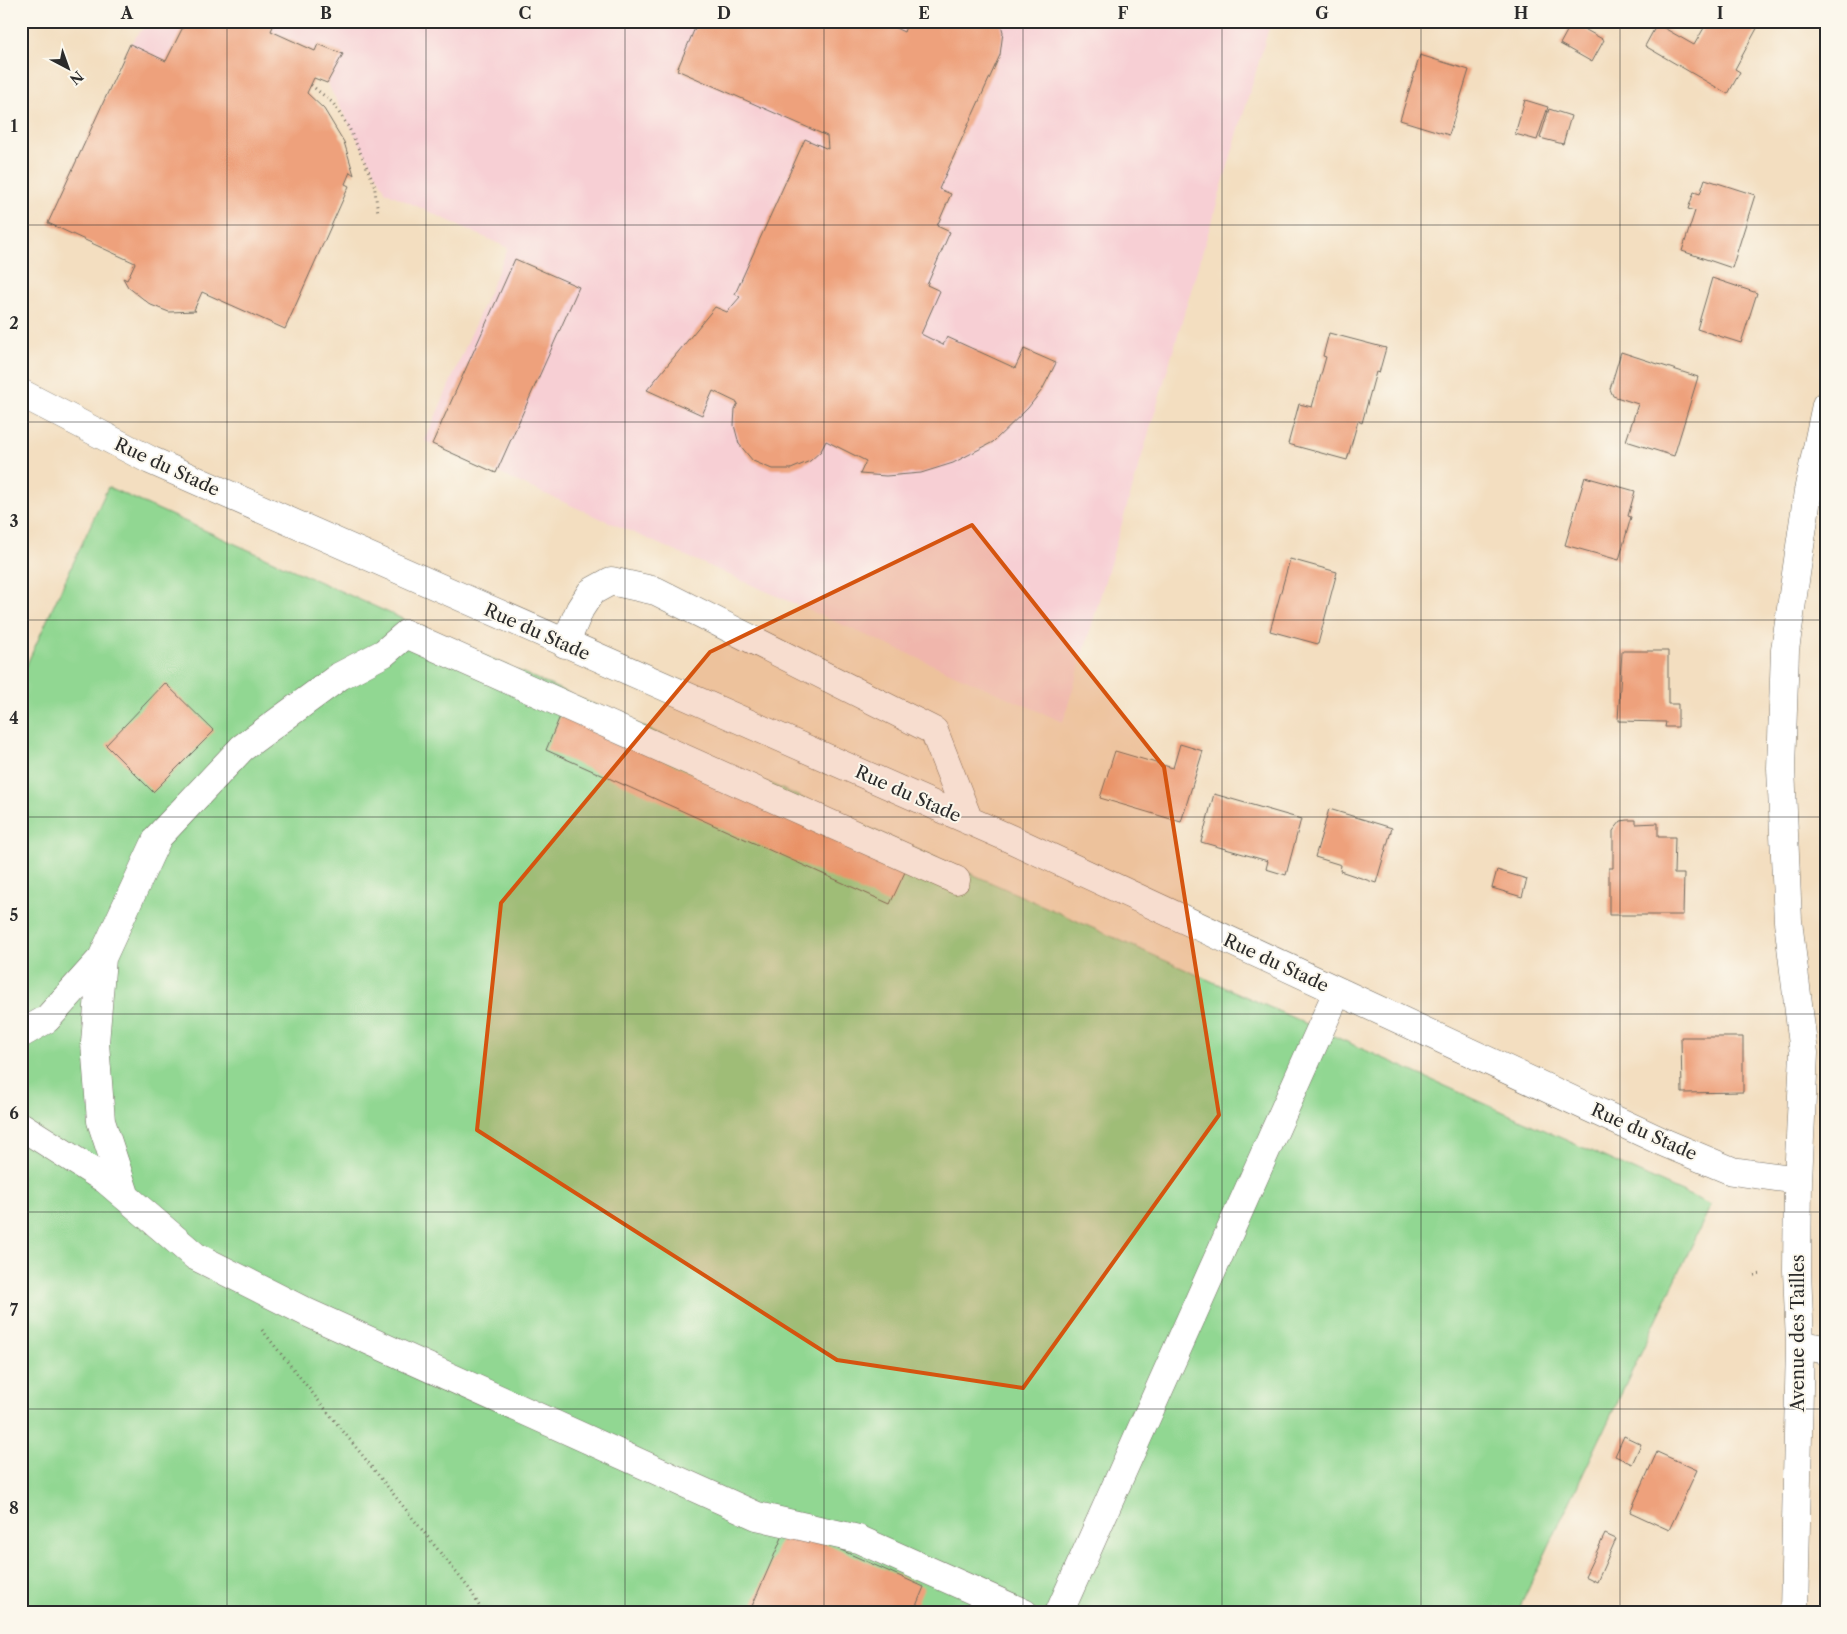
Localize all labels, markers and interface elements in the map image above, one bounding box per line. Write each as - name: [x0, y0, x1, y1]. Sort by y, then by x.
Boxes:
- text: A: [120, 3, 134, 23]
- text: B: [320, 3, 332, 23]
- text: C: [519, 3, 531, 23]
- text: D: [717, 3, 731, 23]
- text: E: [918, 3, 930, 23]
- text: F: [1118, 3, 1129, 23]
- text: G: [1315, 3, 1329, 23]
- text: H: [1514, 3, 1528, 23]
- text: I: [1717, 3, 1724, 23]
- north arrow: [42, 42, 92, 92]
- text: N: [66, 67, 87, 89]
- text: 1: [10, 116, 18, 136]
- text: 2: [9, 313, 19, 333]
- street label: Rue du Stade: [111, 433, 223, 501]
- text: 3: [9, 511, 19, 531]
- street label: Rue du Stade: [481, 599, 593, 665]
- text: 4: [9, 708, 19, 728]
- street label: Rue du Stade: [852, 761, 964, 827]
- text: 5: [10, 905, 19, 925]
- street label: Rue du Stade: [1220, 929, 1332, 997]
- street label: Rue du Stade: [1588, 1099, 1700, 1165]
- text: 6: [9, 1103, 19, 1123]
- street label: Avenue des Tailles: [1787, 1254, 1809, 1413]
- text: 7: [10, 1300, 19, 1320]
- text: 8: [9, 1498, 19, 1518]

